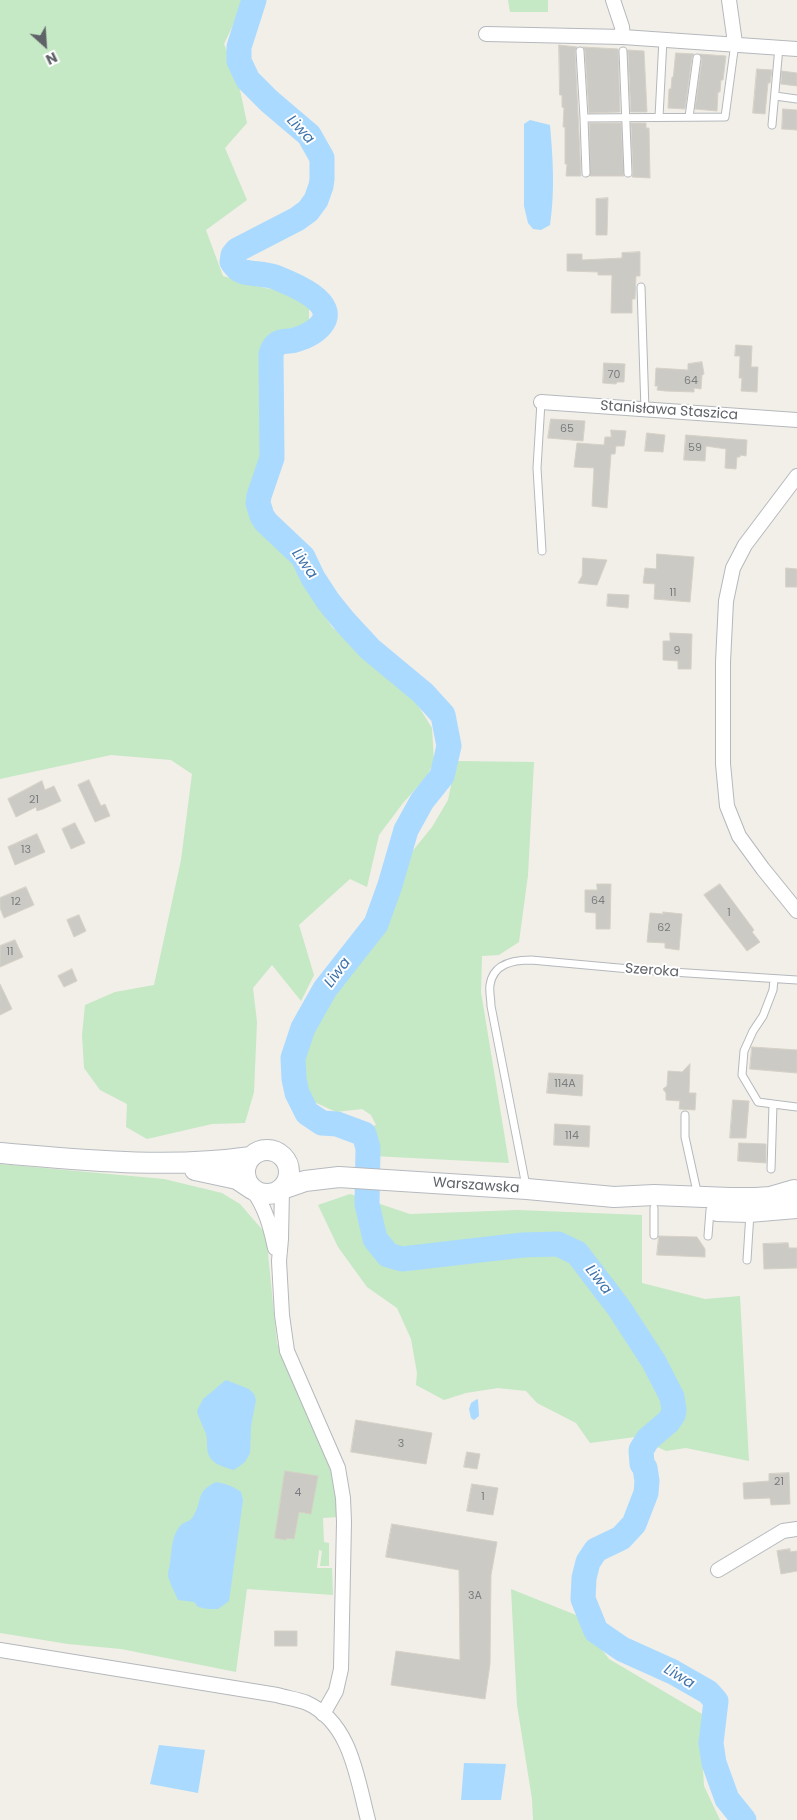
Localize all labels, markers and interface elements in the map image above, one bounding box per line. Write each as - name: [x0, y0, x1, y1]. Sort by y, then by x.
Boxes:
- north arrow: [20, 20, 70, 70]
- text: N: [42, 47, 61, 70]
- water label: Liwa: [282, 112, 318, 148]
- house number: 70: [608, 368, 620, 382]
- house number: 64: [684, 374, 698, 388]
- street label: Stanisława Staszica: [600, 398, 738, 424]
- house number: 65: [560, 422, 574, 436]
- house number: 59: [688, 441, 702, 455]
- water label: Liwa: [287, 546, 321, 582]
- house number: 11: [669, 586, 677, 600]
- house number: 9: [674, 644, 680, 658]
- house number: 21: [29, 793, 39, 807]
- house number: 13: [21, 843, 31, 857]
- house number: 64: [591, 894, 605, 908]
- house number: 12: [11, 895, 21, 909]
- house number: 1: [727, 906, 731, 920]
- house number: 62: [657, 921, 671, 935]
- house number: 11: [6, 945, 14, 959]
- water label: Liwa: [321, 955, 355, 991]
- street label: Szeroka: [624, 961, 680, 981]
- house number: 114A: [554, 1077, 576, 1091]
- house number: 114: [565, 1129, 579, 1143]
- street label: Warszawska: [432, 1175, 520, 1197]
- water label: Liwa: [581, 1262, 615, 1298]
- house number: 3: [398, 1437, 404, 1451]
- house number: 21: [774, 1475, 784, 1489]
- house number: 4: [295, 1486, 301, 1500]
- house number: 1: [481, 1490, 485, 1504]
- house number: 3A: [468, 1589, 482, 1603]
- water label: Liwa: [660, 1661, 698, 1693]

